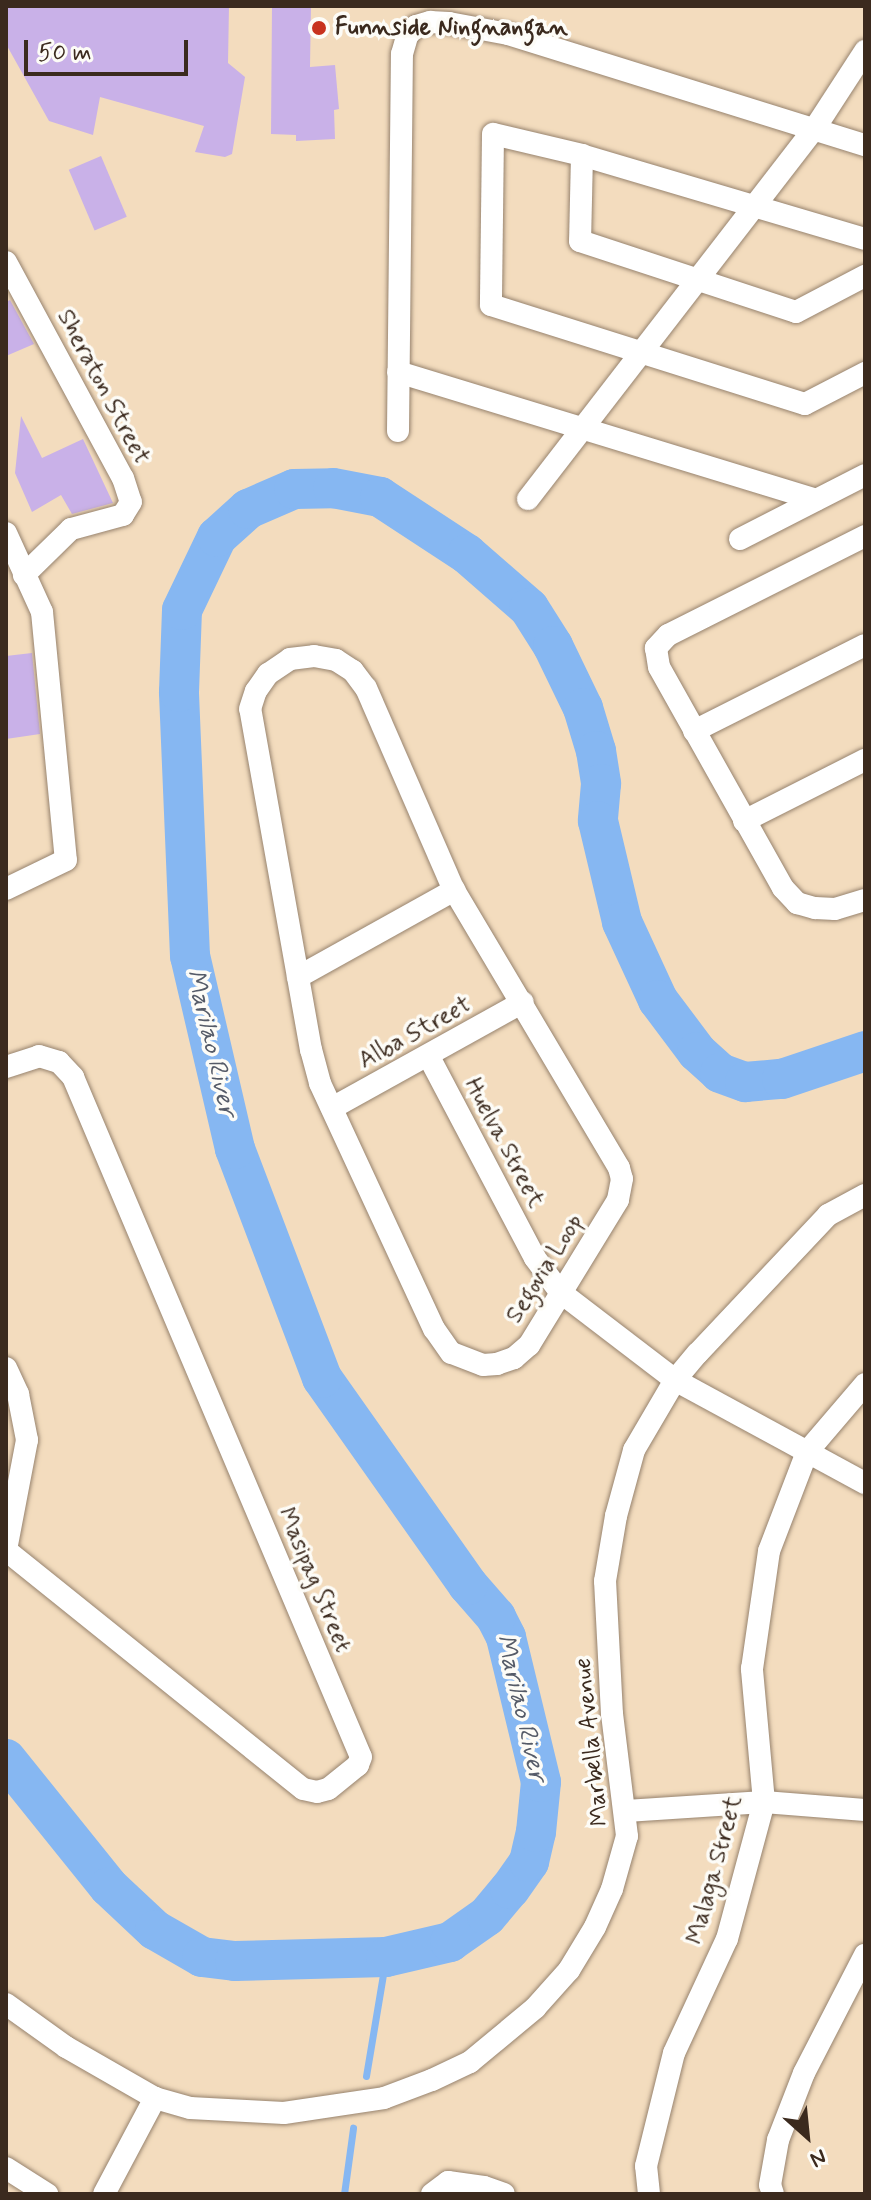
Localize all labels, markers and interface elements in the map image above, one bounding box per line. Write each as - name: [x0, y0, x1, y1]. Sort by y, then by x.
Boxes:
- place label: Funnside Ningnangan: [335, 14, 559, 42]
- marker: Funnside Ningnangan: [310, 19, 328, 37]
- scale bar: [28, 24, 192, 74]
- text: 50 m: [38, 38, 92, 69]
- street label: Sheraton Street: [50, 305, 156, 469]
- water label: Marilao River: [178, 967, 242, 1119]
- street label: Alba Street: [354, 991, 476, 1075]
- street label: Huelva Street: [458, 1073, 550, 1213]
- street label: Segovia Loop: [500, 1209, 590, 1329]
- street label: Masipag Street: [270, 1502, 358, 1658]
- water label: Marilao River: [488, 1632, 552, 1784]
- street label: Marbella Avenue: [569, 1655, 615, 1829]
- street label: Malaga Street: [681, 1792, 749, 1948]
- north arrow: [767, 2096, 847, 2176]
- text: N: [805, 2142, 831, 2173]

